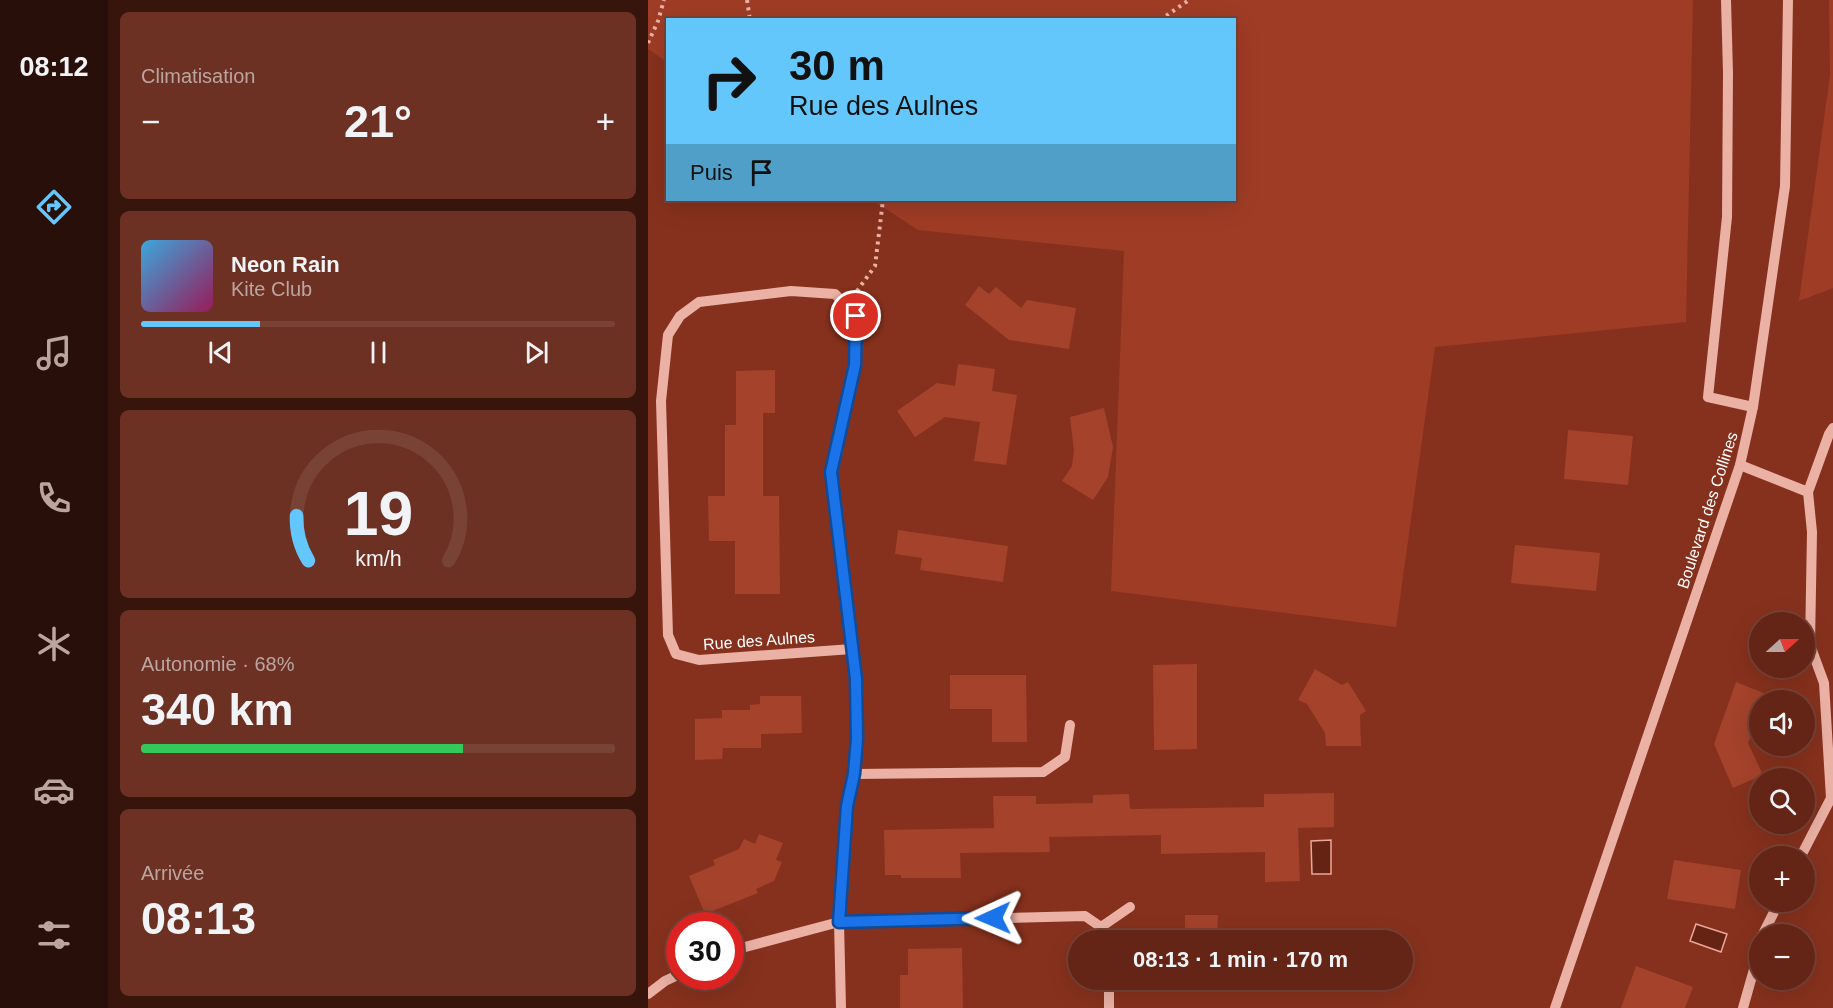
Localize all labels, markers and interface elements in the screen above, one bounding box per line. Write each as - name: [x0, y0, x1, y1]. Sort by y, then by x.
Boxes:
- icon: right: [690, 42, 768, 120]
- text: 30 m: [789, 42, 885, 89]
- text: 08:12: [19, 52, 89, 82]
- text: Climatisation: [141, 65, 255, 87]
- text: Rue des Aulnes: [789, 91, 978, 121]
- text: 21°: [344, 96, 412, 147]
- text: −: [141, 103, 160, 140]
- text: +: [596, 103, 615, 140]
- icon: arrive: [745, 156, 778, 189]
- text: Puis: [690, 160, 733, 185]
- icon: directions: [33, 186, 75, 228]
- text: Neon Rain: [231, 252, 340, 277]
- text: Kite Club: [231, 278, 312, 300]
- pin: [830, 290, 881, 341]
- icon: arrive: [839, 299, 872, 332]
- icon: music: [33, 332, 75, 374]
- icon: previous: [204, 336, 237, 369]
- icon: pause: [362, 336, 395, 369]
- icon: next: [520, 336, 553, 369]
- street label: Boulevard des Collines: [1674, 430, 1741, 591]
- icon: phone: [33, 477, 75, 519]
- text: 19: [343, 479, 413, 548]
- text: km/h: [355, 547, 401, 571]
- north arrow: [1749, 612, 1815, 678]
- map controls: [1749, 612, 1815, 990]
- icon: climate: [33, 623, 75, 665]
- street label: Rue des Aulnes: [703, 628, 816, 653]
- text: Autonomie · 68%: [141, 653, 294, 675]
- text: 340 km: [141, 684, 294, 735]
- button: sound: [1749, 690, 1815, 756]
- button: search: [1749, 768, 1815, 834]
- icon: car: [33, 769, 75, 811]
- button: +: [1749, 846, 1815, 912]
- text: Arrivée: [141, 862, 204, 884]
- position arrow: [961, 886, 1025, 950]
- text: 08:13: [141, 893, 256, 944]
- speed limit sign: 30: [666, 912, 744, 990]
- icon: filters: [33, 914, 75, 956]
- button: −: [1749, 924, 1815, 990]
- text: 08:13 · 1 min · 170 m: [1133, 947, 1348, 972]

